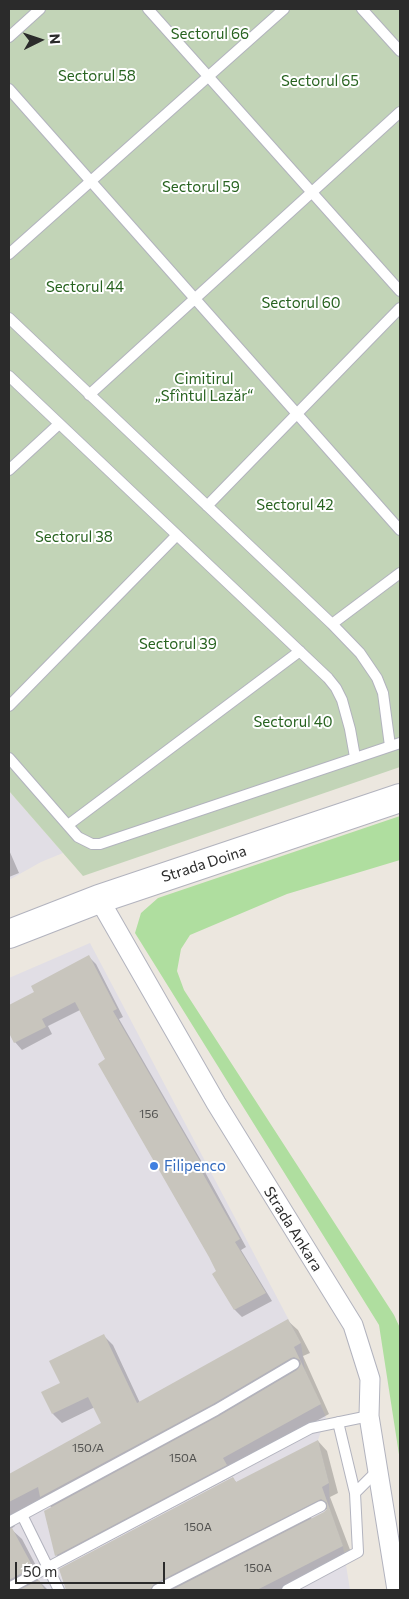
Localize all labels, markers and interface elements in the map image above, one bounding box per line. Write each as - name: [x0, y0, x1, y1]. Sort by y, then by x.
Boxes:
- north arrow: [15, 15, 65, 65]
- park label: Sectorul 66: [171, 25, 249, 43]
- text: N: [47, 33, 64, 45]
- park label: Sectorul 58: [58, 67, 136, 85]
- park label: Sectorul 65: [281, 72, 359, 90]
- park label: Sectorul 59: [162, 178, 240, 196]
- park label: Sectorul 44: [46, 278, 124, 296]
- park label: Sectorul 60: [261, 294, 341, 312]
- park label: Cimitirul „Sfîntul Lazăr“: [155, 370, 253, 405]
- park label: Sectorul 42: [256, 496, 334, 514]
- park label: Sectorul 38: [35, 528, 113, 546]
- park label: Sectorul 39: [139, 635, 217, 653]
- park label: Sectorul 40: [254, 713, 332, 731]
- street label: Strada Doina: [159, 842, 249, 886]
- house number: 156: [139, 1107, 159, 1121]
- place label: Filipenco: [164, 1157, 226, 1175]
- marker: Filipenco: [148, 1160, 160, 1172]
- street label: Strada Ankara: [260, 1183, 326, 1275]
- house number: 150/A: [72, 1441, 104, 1455]
- house number: 150A: [169, 1451, 197, 1465]
- house number: 150A: [184, 1520, 212, 1534]
- scale bar: [18, 1552, 168, 1584]
- house number: 150A: [244, 1561, 272, 1575]
- text: 50 m: [23, 1562, 57, 1580]

